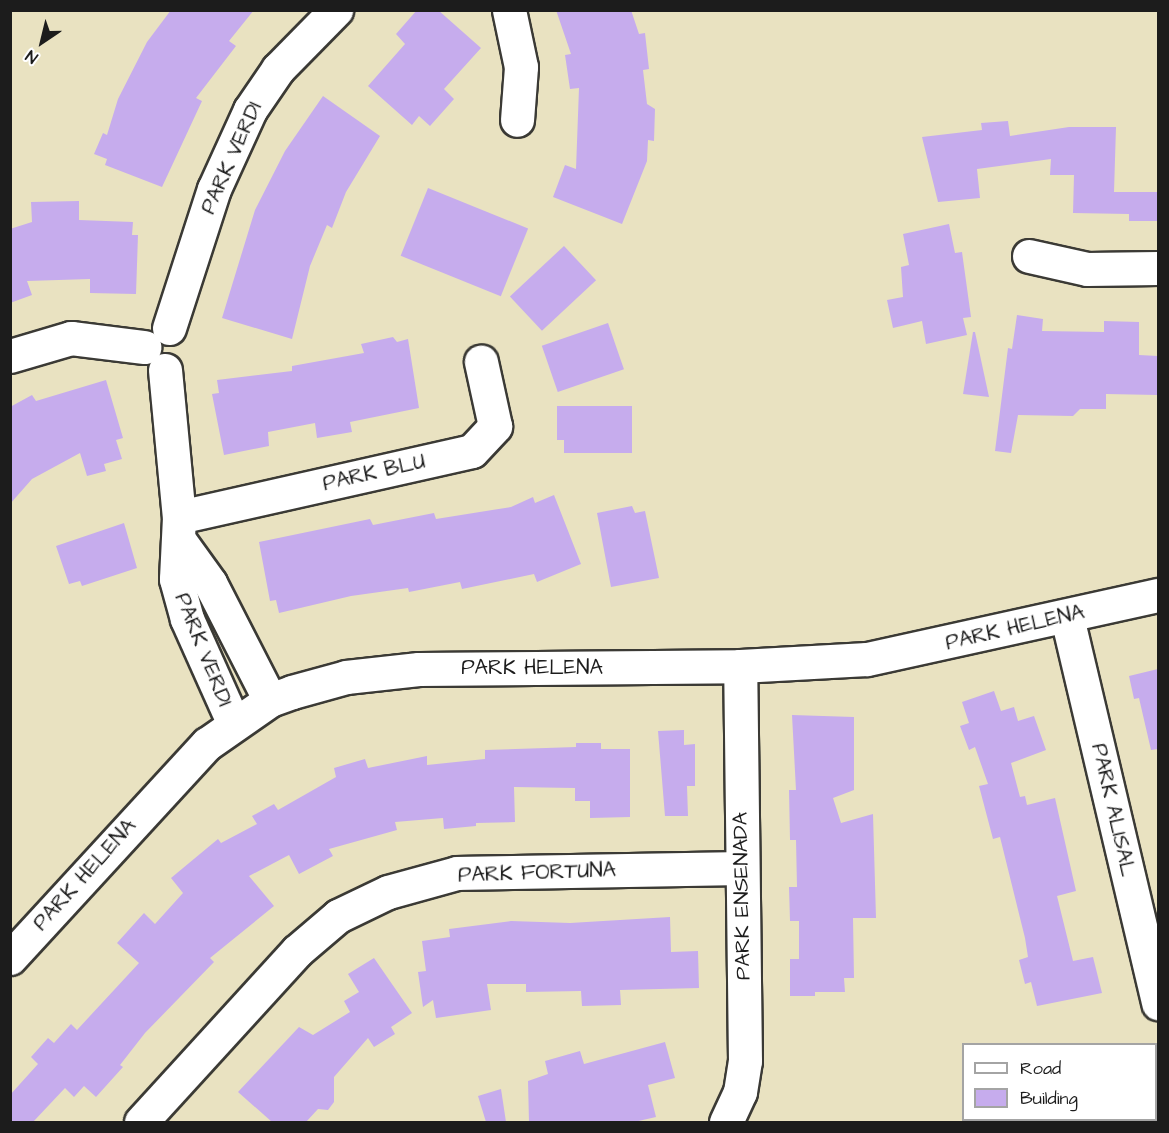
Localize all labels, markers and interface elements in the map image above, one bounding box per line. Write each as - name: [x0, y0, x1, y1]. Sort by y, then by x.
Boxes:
- north arrow: [12, 12, 72, 72]
- text: N: [21, 45, 42, 69]
- street label: PARK VERDI: [196, 98, 268, 218]
- street label: PARK BLU: [320, 449, 428, 497]
- street label: PARK VERDI: [169, 590, 237, 710]
- street label: PARK HELENA: [943, 600, 1087, 656]
- street label: PARK HELENA: [461, 655, 603, 681]
- street label: PARK ALISAL: [1085, 741, 1141, 879]
- street label: PARK ENSENADA: [728, 812, 756, 980]
- street label: PARK HELENA: [28, 814, 142, 936]
- street label: PARK FORTUNA: [458, 858, 616, 888]
- legend: [962, 1043, 1157, 1121]
- text: Road: [1020, 1056, 1061, 1081]
- text: Building: [1020, 1086, 1078, 1111]

